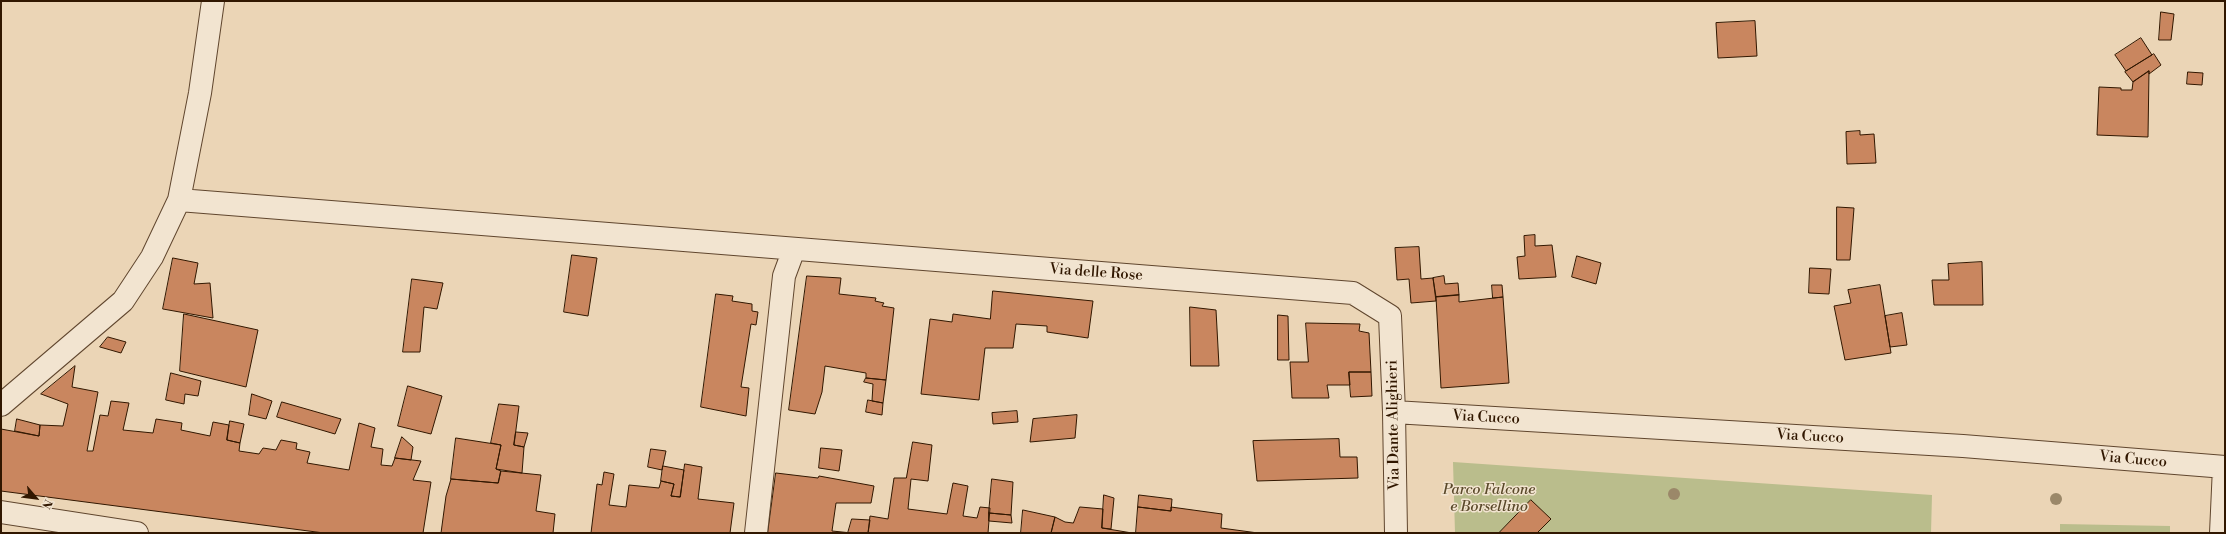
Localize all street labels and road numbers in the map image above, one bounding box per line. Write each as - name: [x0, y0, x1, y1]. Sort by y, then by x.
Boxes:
- street label: Via delle Rose: [1049, 261, 1143, 285]
- street label: Via Dante Alighieri: [1384, 360, 1404, 490]
- street label: Via Cucco: [1452, 407, 1520, 429]
- street label: Via Cucco: [1776, 426, 1844, 448]
- street label: Via Cucco: [2098, 448, 2168, 472]

